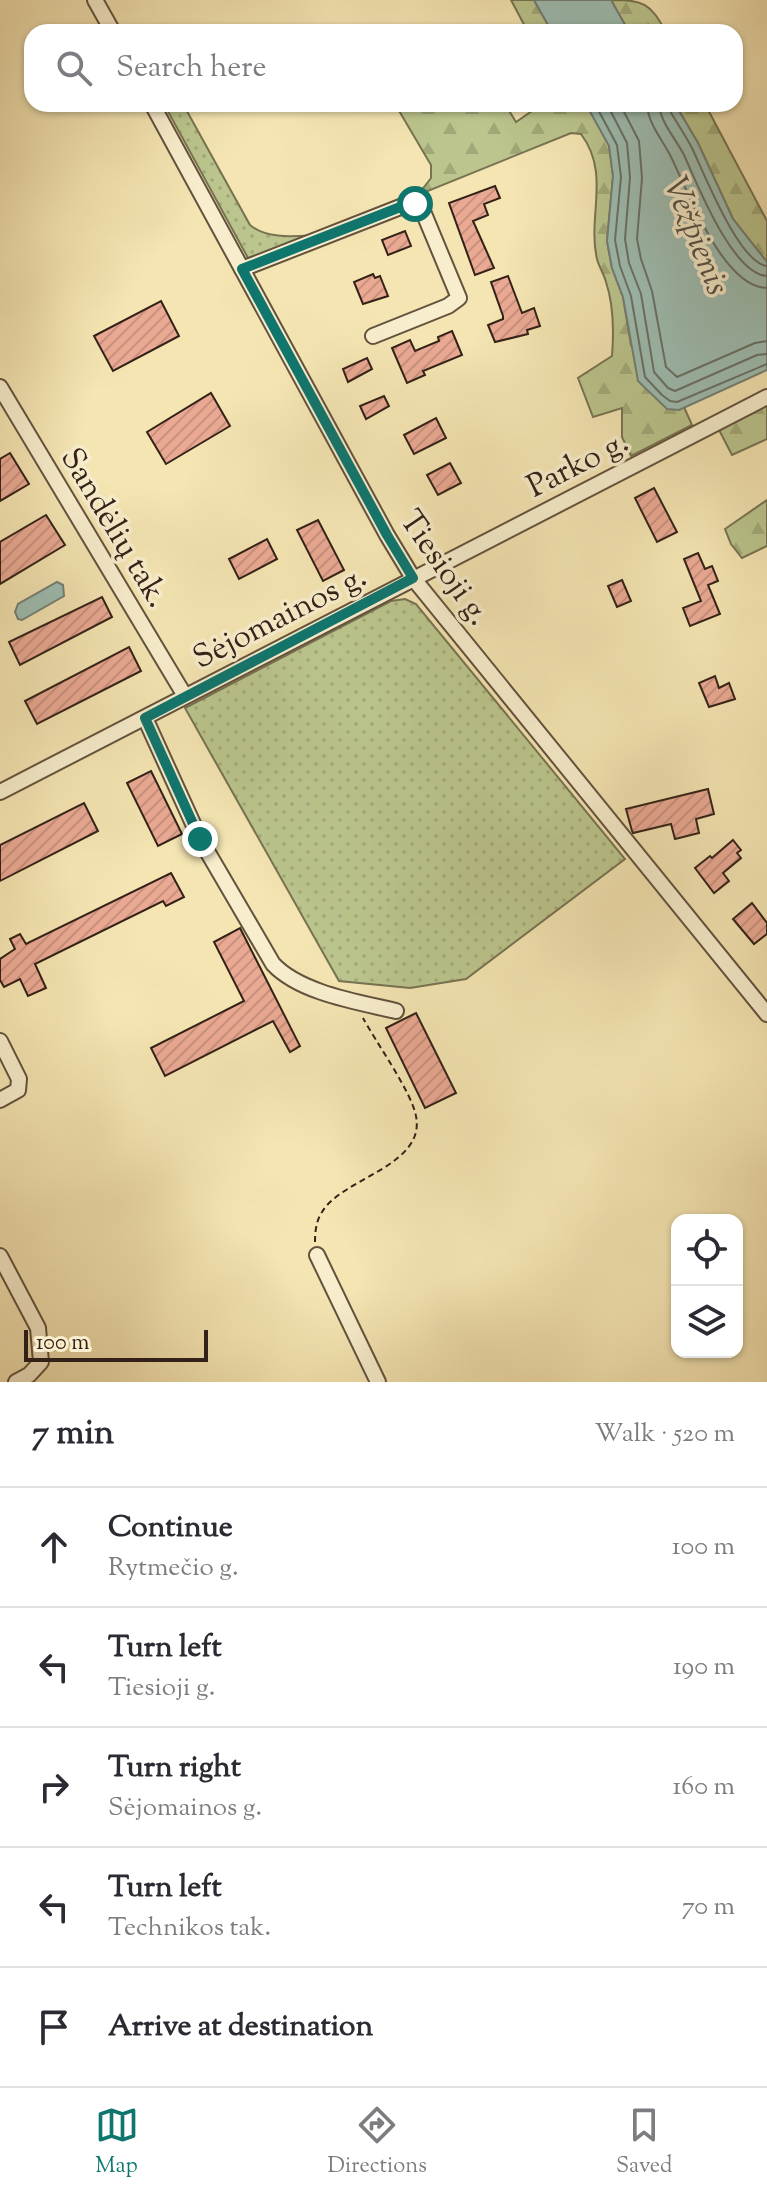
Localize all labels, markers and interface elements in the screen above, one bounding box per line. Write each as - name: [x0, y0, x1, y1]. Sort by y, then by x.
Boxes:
- search box: [24, 24, 743, 112]
- icon: search: [52, 46, 96, 90]
- text: Search here: [116, 47, 266, 90]
- water label: Vėžpienis: [649, 170, 741, 303]
- route start: [397, 186, 433, 222]
- street label: Parko g.: [520, 421, 637, 511]
- street label: Sandėlių tak.: [48, 440, 179, 617]
- street label: Tiesioji g.: [387, 501, 500, 636]
- street label: Sėjomainos g.: [185, 555, 375, 682]
- route end: [182, 821, 218, 857]
- map controls: [671, 1214, 743, 1358]
- button: locate: [671, 1214, 743, 1286]
- button: layers: [671, 1286, 743, 1358]
- scale bar: [24, 1326, 208, 1362]
- text: 100 m: [36, 1328, 89, 1360]
- text: 7 min: [32, 1410, 114, 1459]
- text: Walk · 520 m: [594, 1416, 735, 1453]
- text: Continue: [108, 1507, 233, 1550]
- icon: ahead: [32, 1525, 76, 1569]
- text: 100 m: [672, 1529, 735, 1566]
- text: Rytmečio g.: [108, 1550, 238, 1587]
- text: Turn left: [108, 1627, 222, 1670]
- icon: left: [32, 1645, 76, 1689]
- text: 190 m: [673, 1649, 735, 1686]
- text: Tiesioji g.: [108, 1670, 215, 1707]
- text: Turn right: [108, 1747, 241, 1790]
- icon: right: [32, 1765, 76, 1809]
- text: 160 m: [672, 1769, 735, 1806]
- text: Sėjomainos g.: [108, 1790, 262, 1827]
- text: Turn left: [108, 1867, 222, 1910]
- icon: left: [32, 1885, 76, 1929]
- text: 70 m: [682, 1889, 735, 1926]
- text: Technikos tak.: [108, 1910, 271, 1947]
- icon: arrive: [32, 2005, 76, 2049]
- text: Arrive at destination: [108, 2006, 373, 2049]
- tab: Map: [95, 2103, 139, 2183]
- tab: Directions: [328, 2103, 427, 2183]
- tab: Saved: [616, 2103, 672, 2183]

